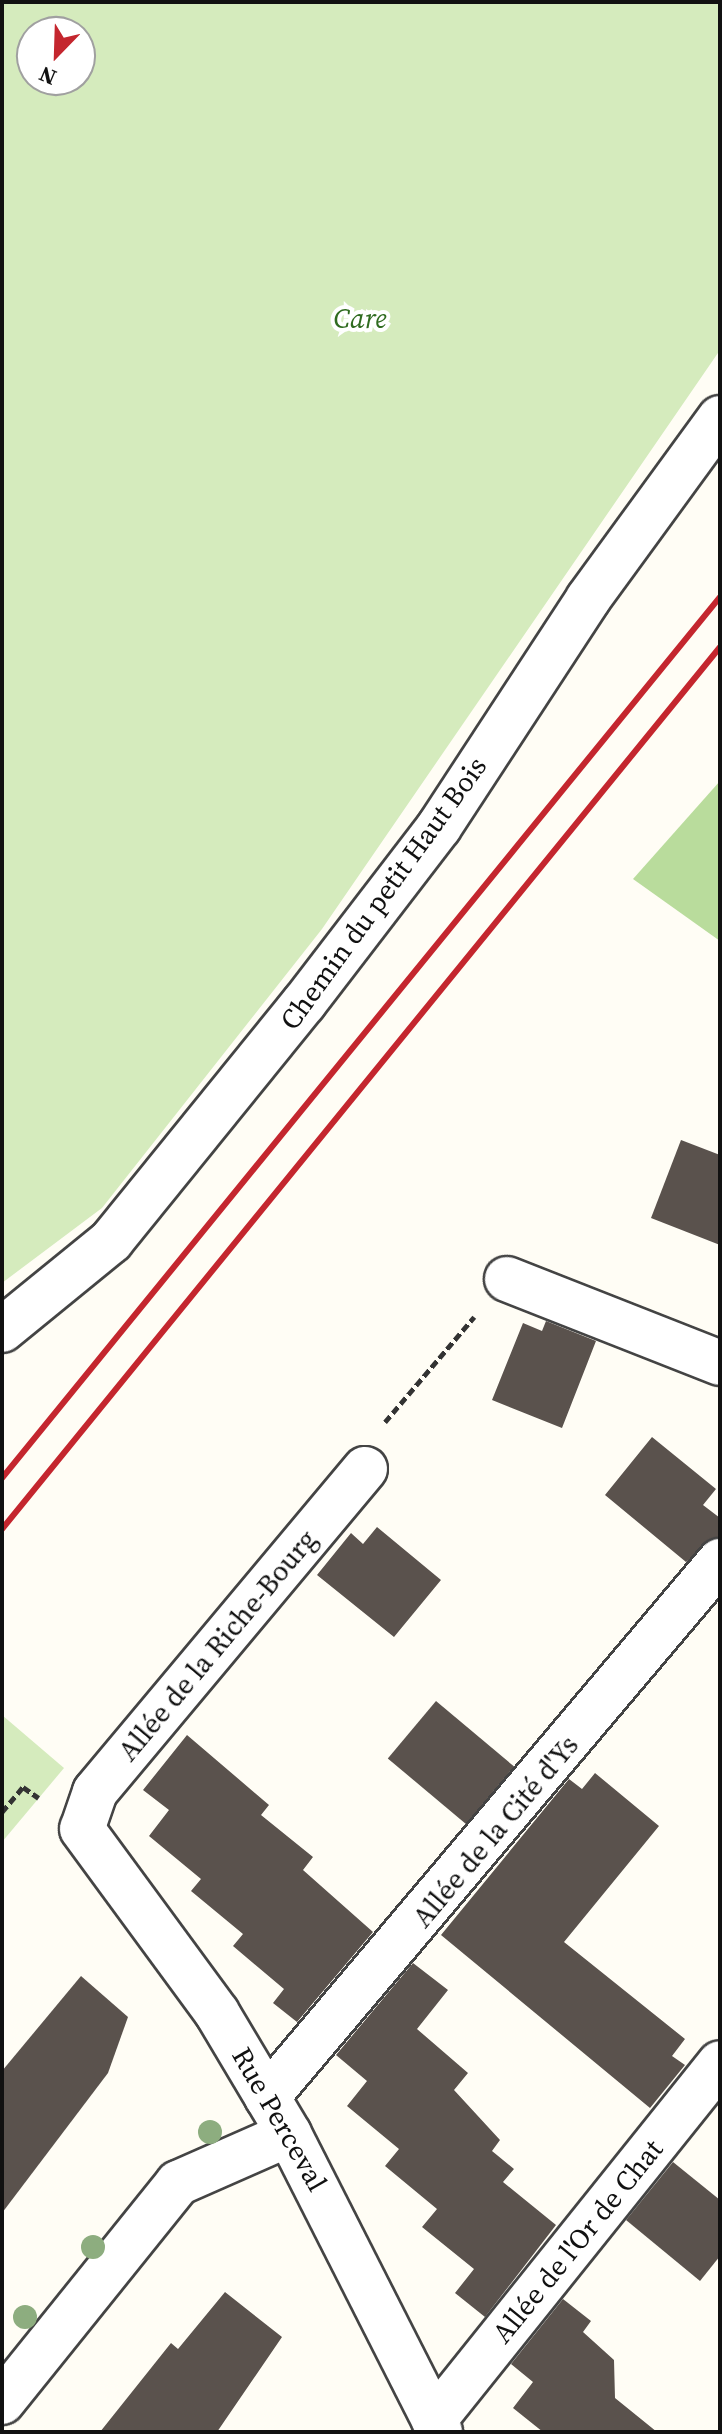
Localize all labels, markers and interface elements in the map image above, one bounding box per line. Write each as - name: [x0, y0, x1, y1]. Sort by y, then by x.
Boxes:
- north arrow: [16, 16, 96, 96]
- text: N: [34, 59, 61, 93]
- park label: Care: [333, 301, 387, 335]
- street label: Chemin du petit Haut Bois: [273, 750, 493, 1036]
- street label: Allée de la Riche-Bourg: [111, 1523, 323, 1767]
- street label: Allée de la Cité d'Ys: [405, 1728, 585, 1934]
- street label: Rue Perceval: [225, 2041, 335, 2197]
- street label: Allée de l'Or de Chat: [485, 2133, 669, 2349]

